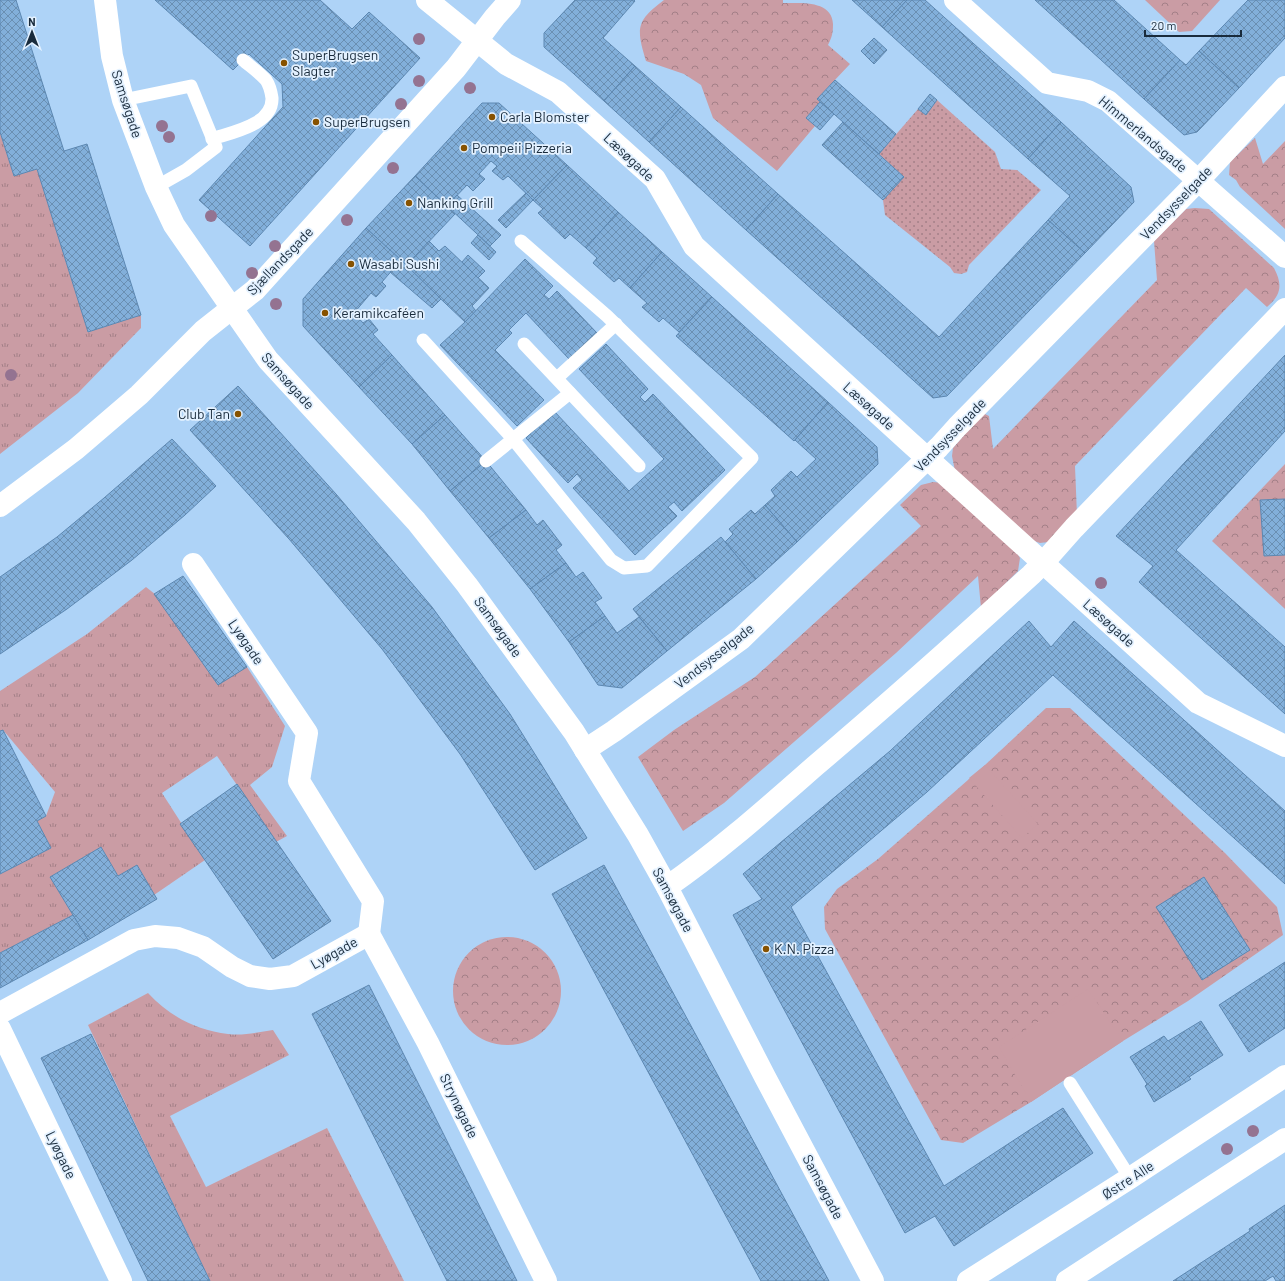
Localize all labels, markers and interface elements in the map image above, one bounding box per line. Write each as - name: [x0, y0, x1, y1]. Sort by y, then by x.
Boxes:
- north arrow: [12, 12, 52, 52]
- scale bar: [1145, 12, 1241, 38]
- text: N: [28, 15, 36, 28]
- text: 20 m: [1151, 18, 1177, 32]
- place label: SuperBrugsen Slagter: [292, 46, 378, 79]
- marker: SuperBrugsen Slagter: [279, 58, 289, 68]
- street label: Samsøgade: [108, 68, 146, 140]
- street label: Himmerlandsgade: [1096, 92, 1191, 176]
- place label: Carla Blomster: [500, 108, 589, 125]
- marker: Carla Blomster: [487, 112, 497, 122]
- place label: SuperBrugsen: [324, 113, 410, 130]
- marker: SuperBrugsen: [311, 117, 321, 127]
- street label: Læsøgade: [600, 129, 658, 184]
- place label: Pompeii Pizzeria: [472, 139, 572, 156]
- marker: Pompeii Pizzeria: [459, 143, 469, 153]
- street label: Vendsysselgade: [1136, 162, 1215, 243]
- place label: Nanking Grill: [417, 194, 493, 211]
- marker: Nanking Grill: [404, 198, 414, 208]
- street label: Sjællandsgade: [243, 223, 316, 298]
- place label: Wasabi Sushi: [359, 255, 439, 272]
- marker: Wasabi Sushi: [346, 259, 356, 269]
- place label: Keramikcaféen: [333, 304, 424, 321]
- marker: Keramikcaféen: [320, 308, 330, 318]
- street label: Samsøgade: [258, 349, 318, 413]
- street label: Læsøgade: [840, 378, 899, 433]
- street label: Vendsysselgade: [910, 394, 989, 475]
- place label: Club Tan: [178, 405, 230, 422]
- marker: Club Tan: [233, 409, 243, 419]
- street label: Samsøgade: [471, 593, 526, 660]
- street label: Læsøgade: [1080, 595, 1139, 650]
- street label: Lyøgade: [225, 616, 268, 668]
- street label: Vendsysselgade: [671, 619, 757, 692]
- street label: Samsøgade: [649, 865, 698, 935]
- street label: Lyøgade: [307, 933, 360, 972]
- place label: K.N. Pizza: [774, 940, 834, 957]
- marker: K.N. Pizza: [761, 944, 771, 954]
- street label: Strynøgade: [437, 1071, 482, 1141]
- street label: Lyøgade: [43, 1128, 80, 1181]
- street label: Samsøgade: [799, 1152, 848, 1222]
- street label: Østre Alle: [1099, 1157, 1157, 1203]

